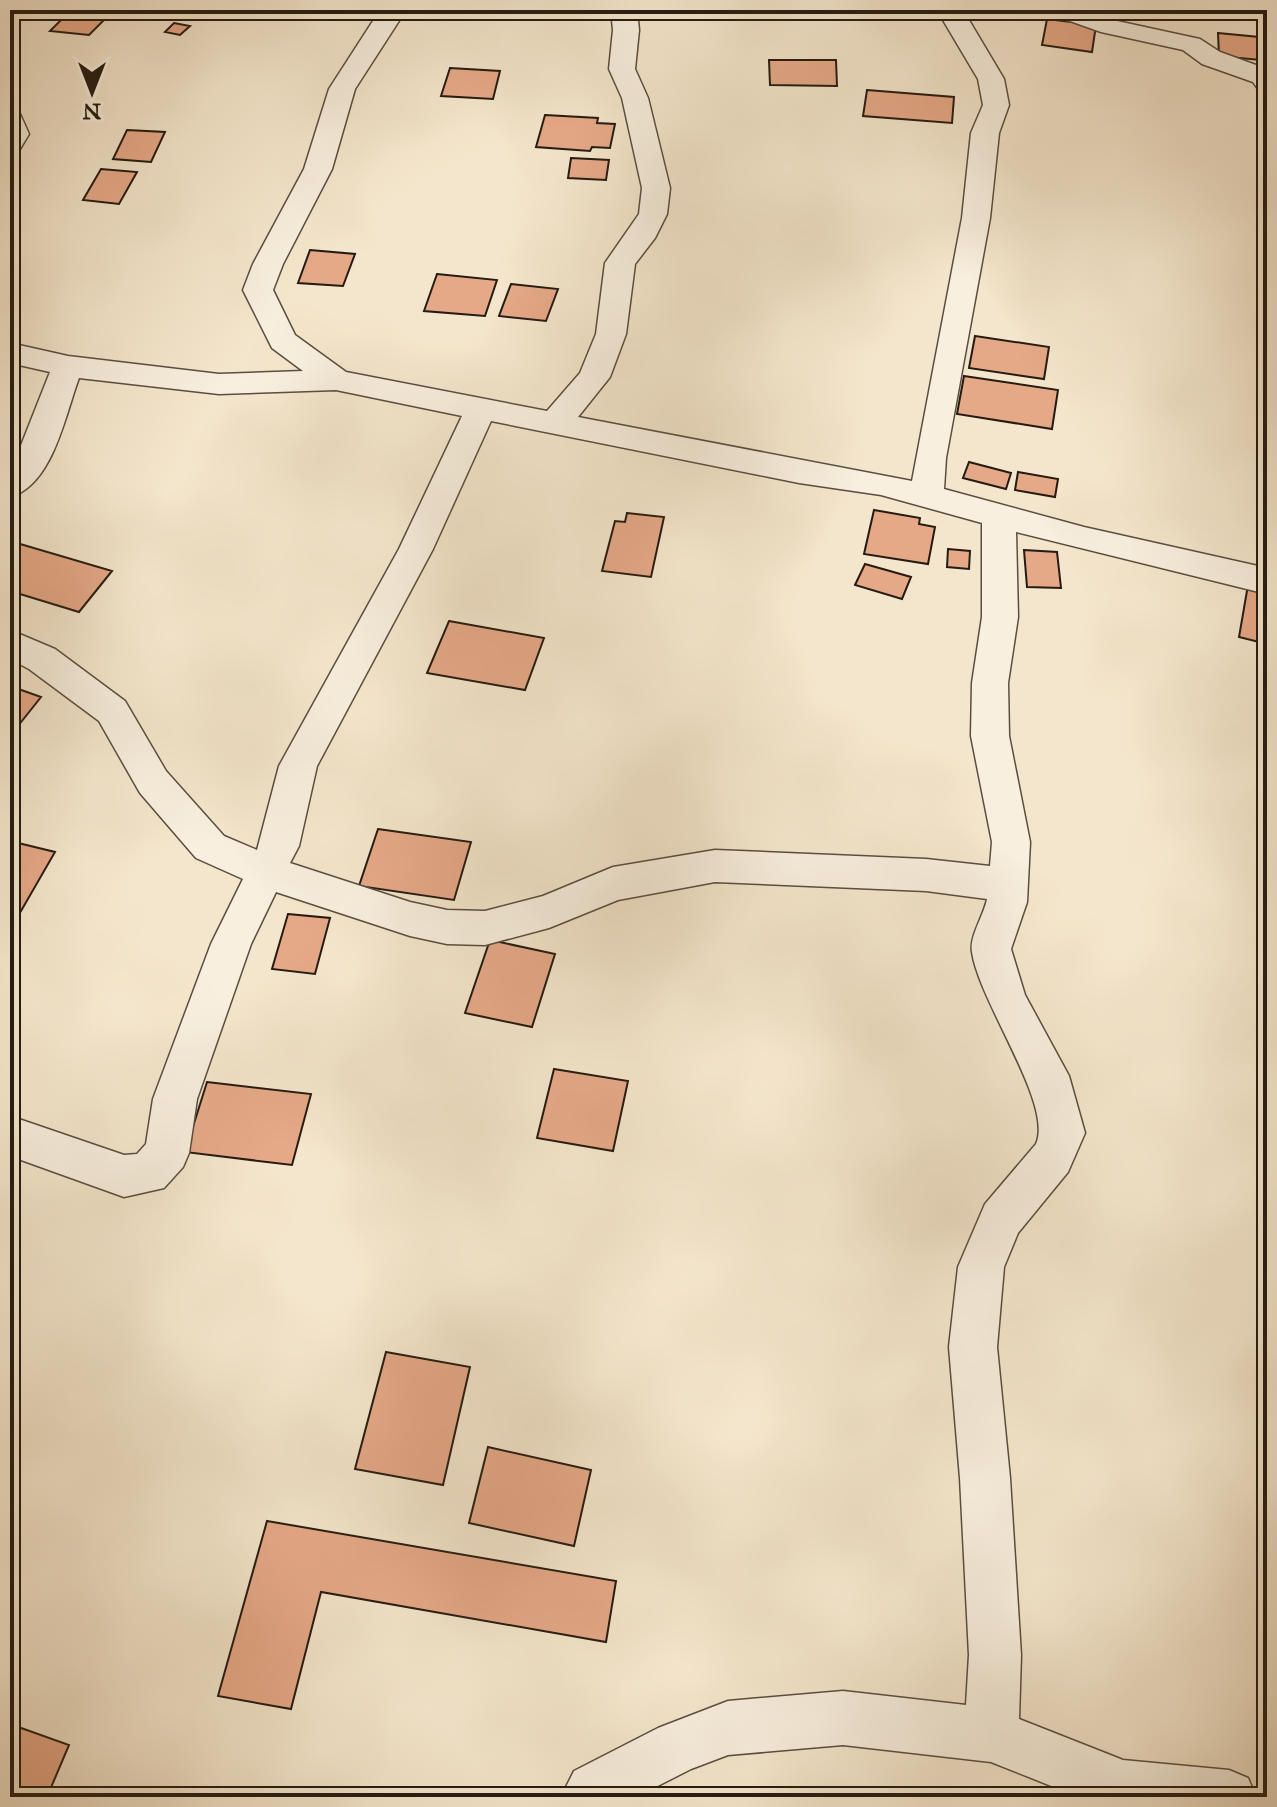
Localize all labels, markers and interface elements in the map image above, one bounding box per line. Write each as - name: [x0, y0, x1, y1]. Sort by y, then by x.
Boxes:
- north arrow: [52, 52, 132, 132]
- text: N: [82, 98, 101, 125]

